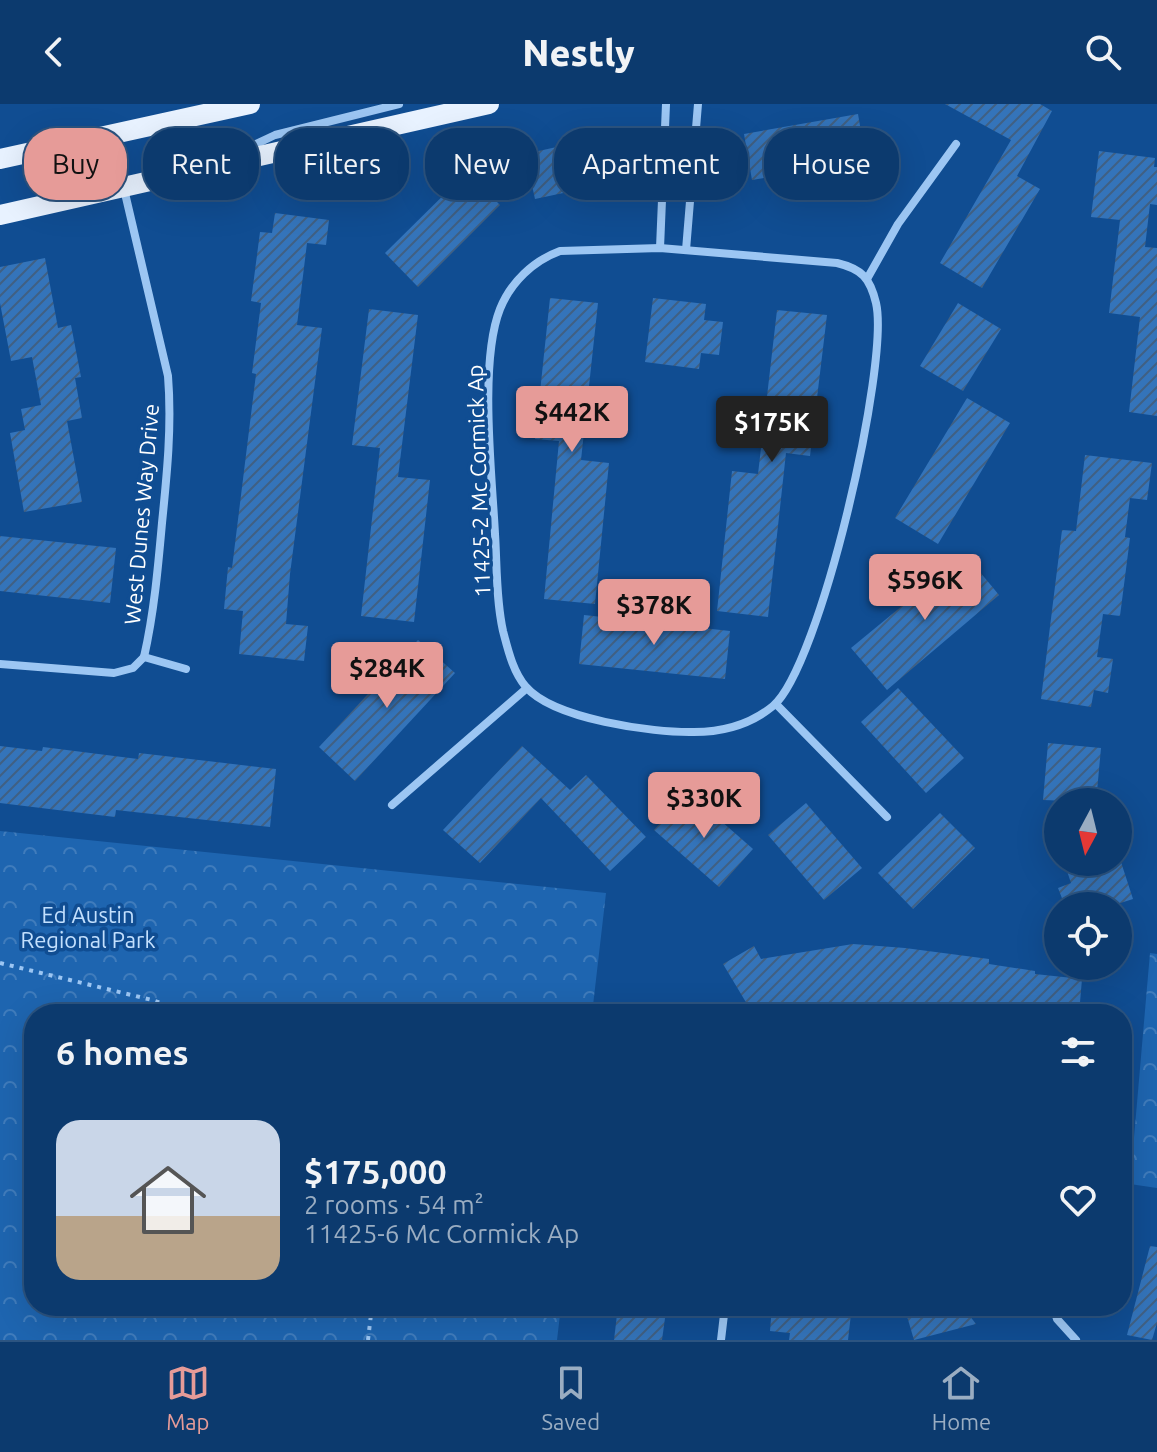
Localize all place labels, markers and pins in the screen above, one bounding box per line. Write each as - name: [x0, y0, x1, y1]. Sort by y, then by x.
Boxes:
- pin: $442K: [516, 386, 628, 454]
- pin: $175K: [716, 396, 828, 464]
- pin: $596K: [869, 554, 981, 622]
- pin: $378K: [598, 579, 710, 647]
- pin: $284K: [331, 642, 443, 710]
- pin: $330K: [648, 772, 760, 840]

